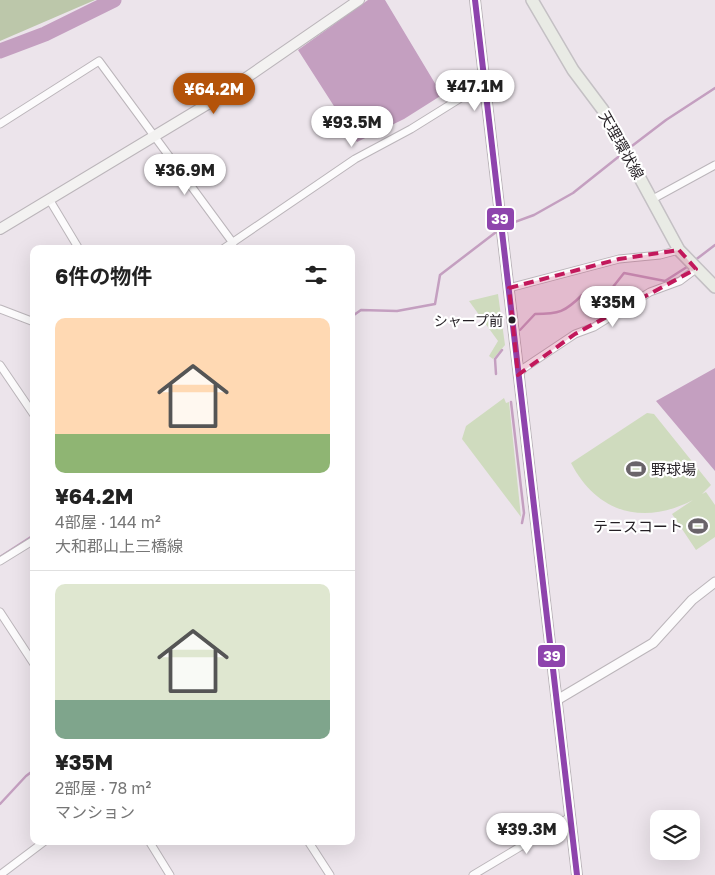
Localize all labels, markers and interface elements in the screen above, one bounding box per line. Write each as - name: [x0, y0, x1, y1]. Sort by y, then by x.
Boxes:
- pin: ¥47.1M: [434, 70, 516, 112]
- pin: ¥64.2M: [173, 72, 255, 115]
- text: ¥47.1M: [447, 76, 503, 96]
- text: ¥64.2M: [184, 79, 244, 99]
- pin: ¥93.5M: [311, 106, 393, 148]
- street label: 天理環状線: [596, 108, 648, 182]
- text: ¥93.5M: [322, 112, 382, 132]
- pin: ¥36.9M: [144, 154, 226, 196]
- text: ¥36.9M: [155, 160, 215, 180]
- line badge: 39: [486, 207, 515, 231]
- text: 39: [491, 210, 509, 227]
- icon: filters: [302, 261, 330, 289]
- text: 6件の物件: [55, 263, 152, 289]
- pin: ¥35M: [583, 286, 643, 328]
- text: ¥35M: [591, 292, 635, 312]
- place label: シャープ前: [434, 312, 503, 329]
- marker: シャープ前: [507, 315, 517, 325]
- icon: home: [148, 351, 238, 441]
- sports icon: 野球場: [625, 458, 647, 480]
- place label: 野球場: [651, 460, 696, 478]
- text: ¥64.2M: [55, 483, 134, 509]
- text: 4部屋 · 144 m²: [55, 512, 161, 532]
- sports icon: テニスコート: [687, 515, 709, 537]
- place label: テニスコート: [593, 517, 683, 535]
- text: 大和郡山上三橋線: [55, 536, 183, 556]
- icon: home: [148, 616, 238, 706]
- line badge: 39: [537, 644, 566, 668]
- text: 39: [543, 647, 561, 664]
- text: ¥35M: [55, 749, 113, 775]
- text: 2部屋 · 78 m²: [55, 778, 151, 798]
- text: マンション: [55, 802, 135, 822]
- map controls: [650, 810, 700, 860]
- button: layers: [650, 810, 700, 860]
- pin: ¥39.3M: [486, 812, 568, 855]
- text: ¥39.3M: [497, 819, 557, 839]

